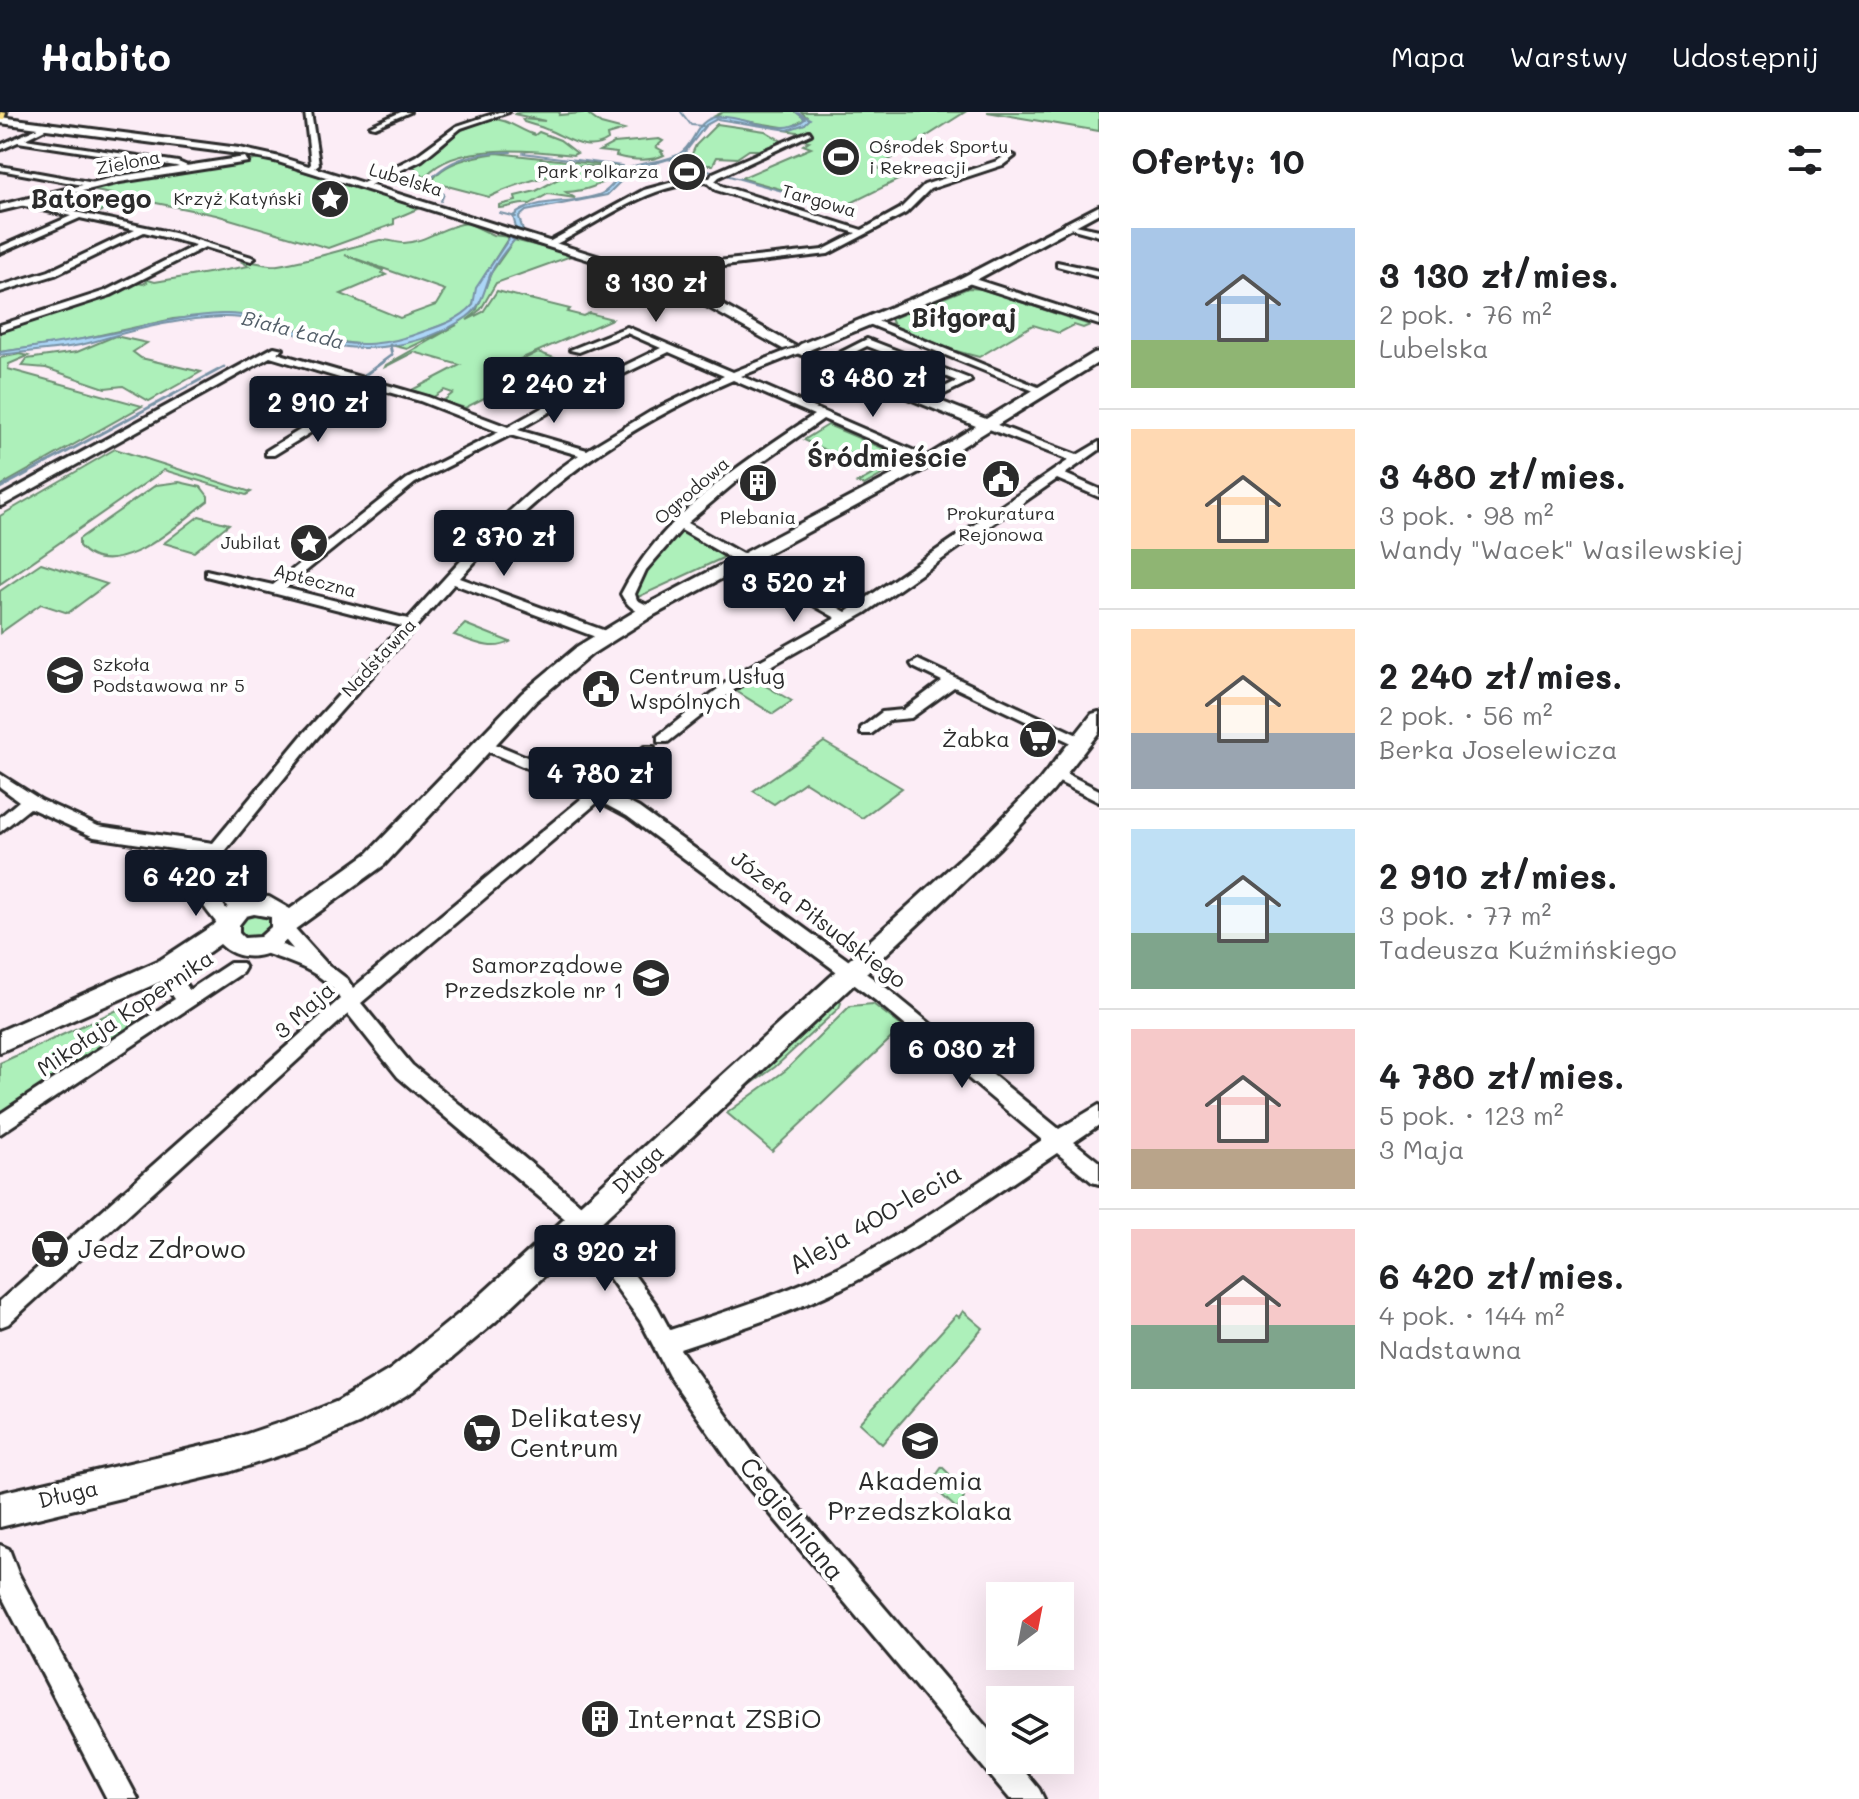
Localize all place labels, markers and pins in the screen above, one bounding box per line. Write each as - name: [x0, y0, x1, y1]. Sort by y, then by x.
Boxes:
- place label: Ośrodek Sportu i Rekreacji: [869, 134, 1008, 179]
- sports icon: Ośrodek Sportu i Rekreacji: [820, 136, 862, 178]
- sports icon: Park rolkarza: [666, 151, 708, 193]
- place label: Park rolkarza: [537, 159, 659, 183]
- place icon: Krzyż Katyński: [309, 178, 351, 220]
- place label: Krzyż Katyński: [174, 186, 302, 210]
- pin: 3 130 zł: [573, 256, 739, 324]
- pin: 3 480 zł: [790, 351, 956, 419]
- pin: 2 240 zł: [471, 357, 637, 425]
- pin: 2 910 zł: [235, 376, 401, 444]
- public building icon: Prokuratura Rejonowa: [980, 458, 1022, 500]
- building icon: Plebania: [737, 462, 779, 504]
- place label: Prokuratura Rejonowa: [947, 501, 1055, 546]
- place label: Plebania: [720, 505, 796, 529]
- pin: 2 370 zł: [421, 510, 587, 578]
- place icon: Jubilat: [288, 522, 330, 564]
- place label: Jubilat: [221, 530, 281, 554]
- pin: 3 520 zł: [711, 556, 877, 624]
- place label: Szkoła Podstawowa nr 5: [93, 652, 245, 697]
- school or university icon: Szkoła Podstawowa nr 5: [44, 654, 86, 696]
- place label: Centrum Usług Wspólnych: [629, 661, 785, 715]
- public building icon: Centrum Usług Wspólnych: [580, 668, 622, 710]
- supermarket icon: Żabka: [1017, 718, 1059, 760]
- place label: Żabka: [942, 724, 1010, 753]
- pin: 4 780 zł: [517, 747, 683, 815]
- pin: 6 420 zł: [113, 850, 279, 918]
- place label: Samorządowe Przedszkole nr 1: [445, 950, 623, 1004]
- school or university icon: Samorządowe Przedszkole nr 1: [630, 957, 672, 999]
- pin: 6 030 zł: [879, 1022, 1045, 1090]
- pin: 3 920 zł: [522, 1225, 688, 1293]
- supermarket icon: Jedz Zdrowo: [29, 1228, 71, 1270]
- place label: Jedz Zdrowo: [78, 1231, 246, 1265]
- place label: Delikatesy Centrum: [510, 1400, 642, 1464]
- supermarket icon: Delikatesy Centrum: [461, 1412, 503, 1454]
- school or university icon: Akademia Przedszkolaka: [899, 1420, 941, 1462]
- place label: Akademia Przedszkolaka: [827, 1463, 1013, 1527]
- building icon: Internat ZSBiO: [579, 1698, 621, 1740]
- place label: Internat ZSBiO: [628, 1701, 822, 1735]

